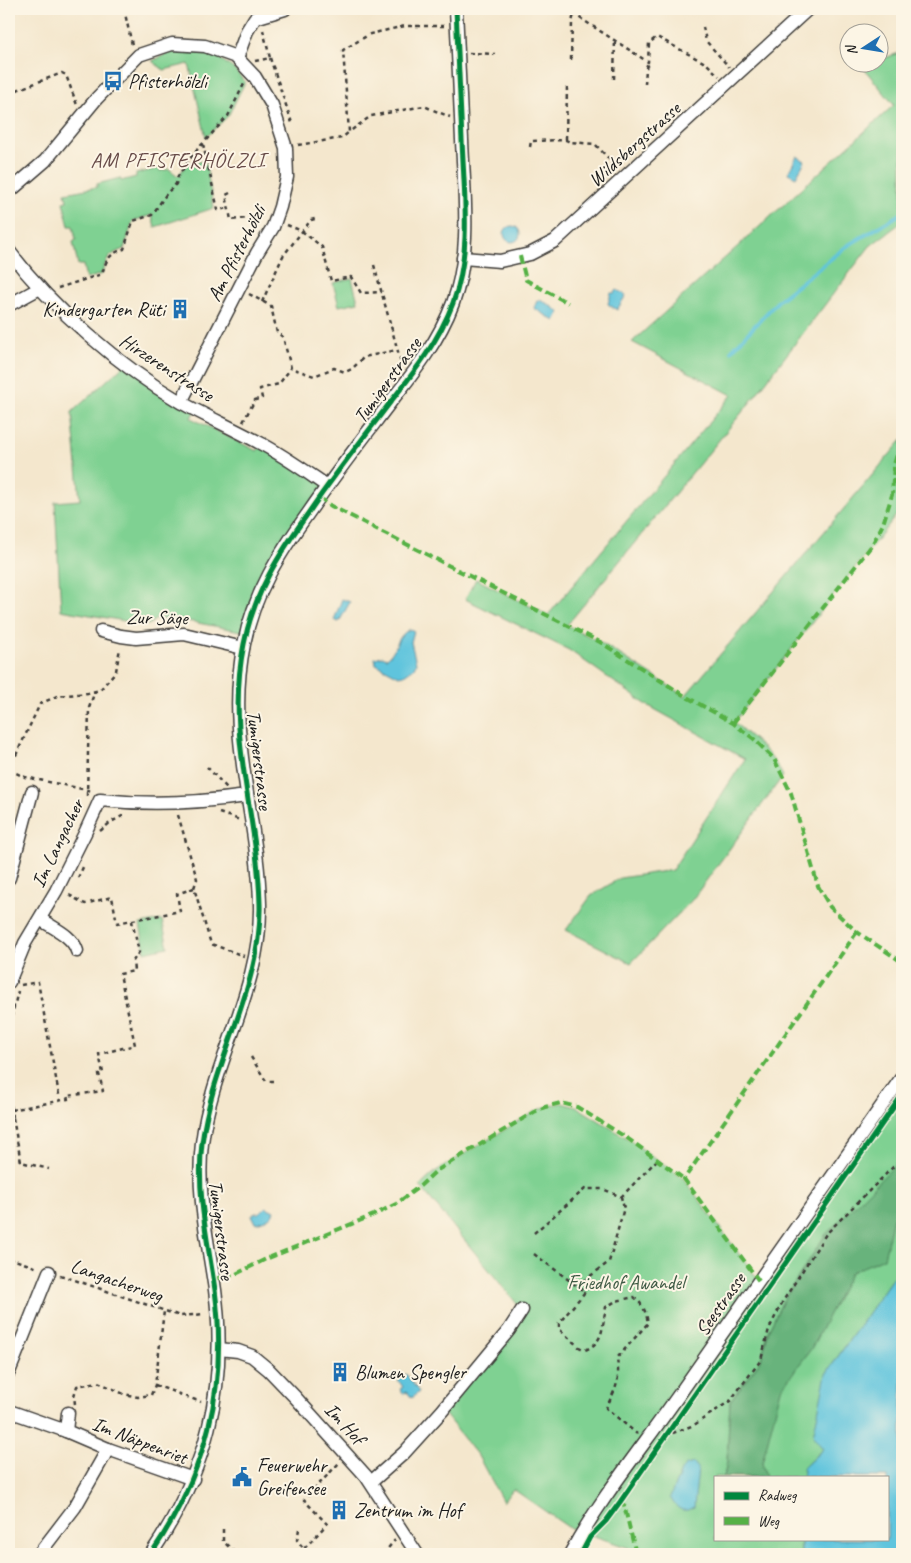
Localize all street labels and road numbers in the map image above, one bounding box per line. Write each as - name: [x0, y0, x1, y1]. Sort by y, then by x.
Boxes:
- street label: Wildsbergstrasse: [583, 96, 687, 192]
- street label: Am Pfisterhölzli: [202, 199, 272, 306]
- street label: Hirzerenstrasse: [115, 328, 220, 408]
- street label: Tumigerstrasse: [348, 331, 428, 428]
- street label: Zur Säge: [126, 604, 189, 631]
- street label: Tumigerstrasse: [241, 709, 278, 813]
- street label: Im Langacher: [25, 793, 90, 892]
- street label: Tumigerstrasse: [203, 1179, 240, 1283]
- street label: Langacherweg: [67, 1253, 167, 1308]
- street label: Seestrasse: [690, 1267, 752, 1341]
- street label: Im Hof: [319, 1397, 373, 1453]
- street label: Im Näppenriet: [89, 1411, 193, 1471]

